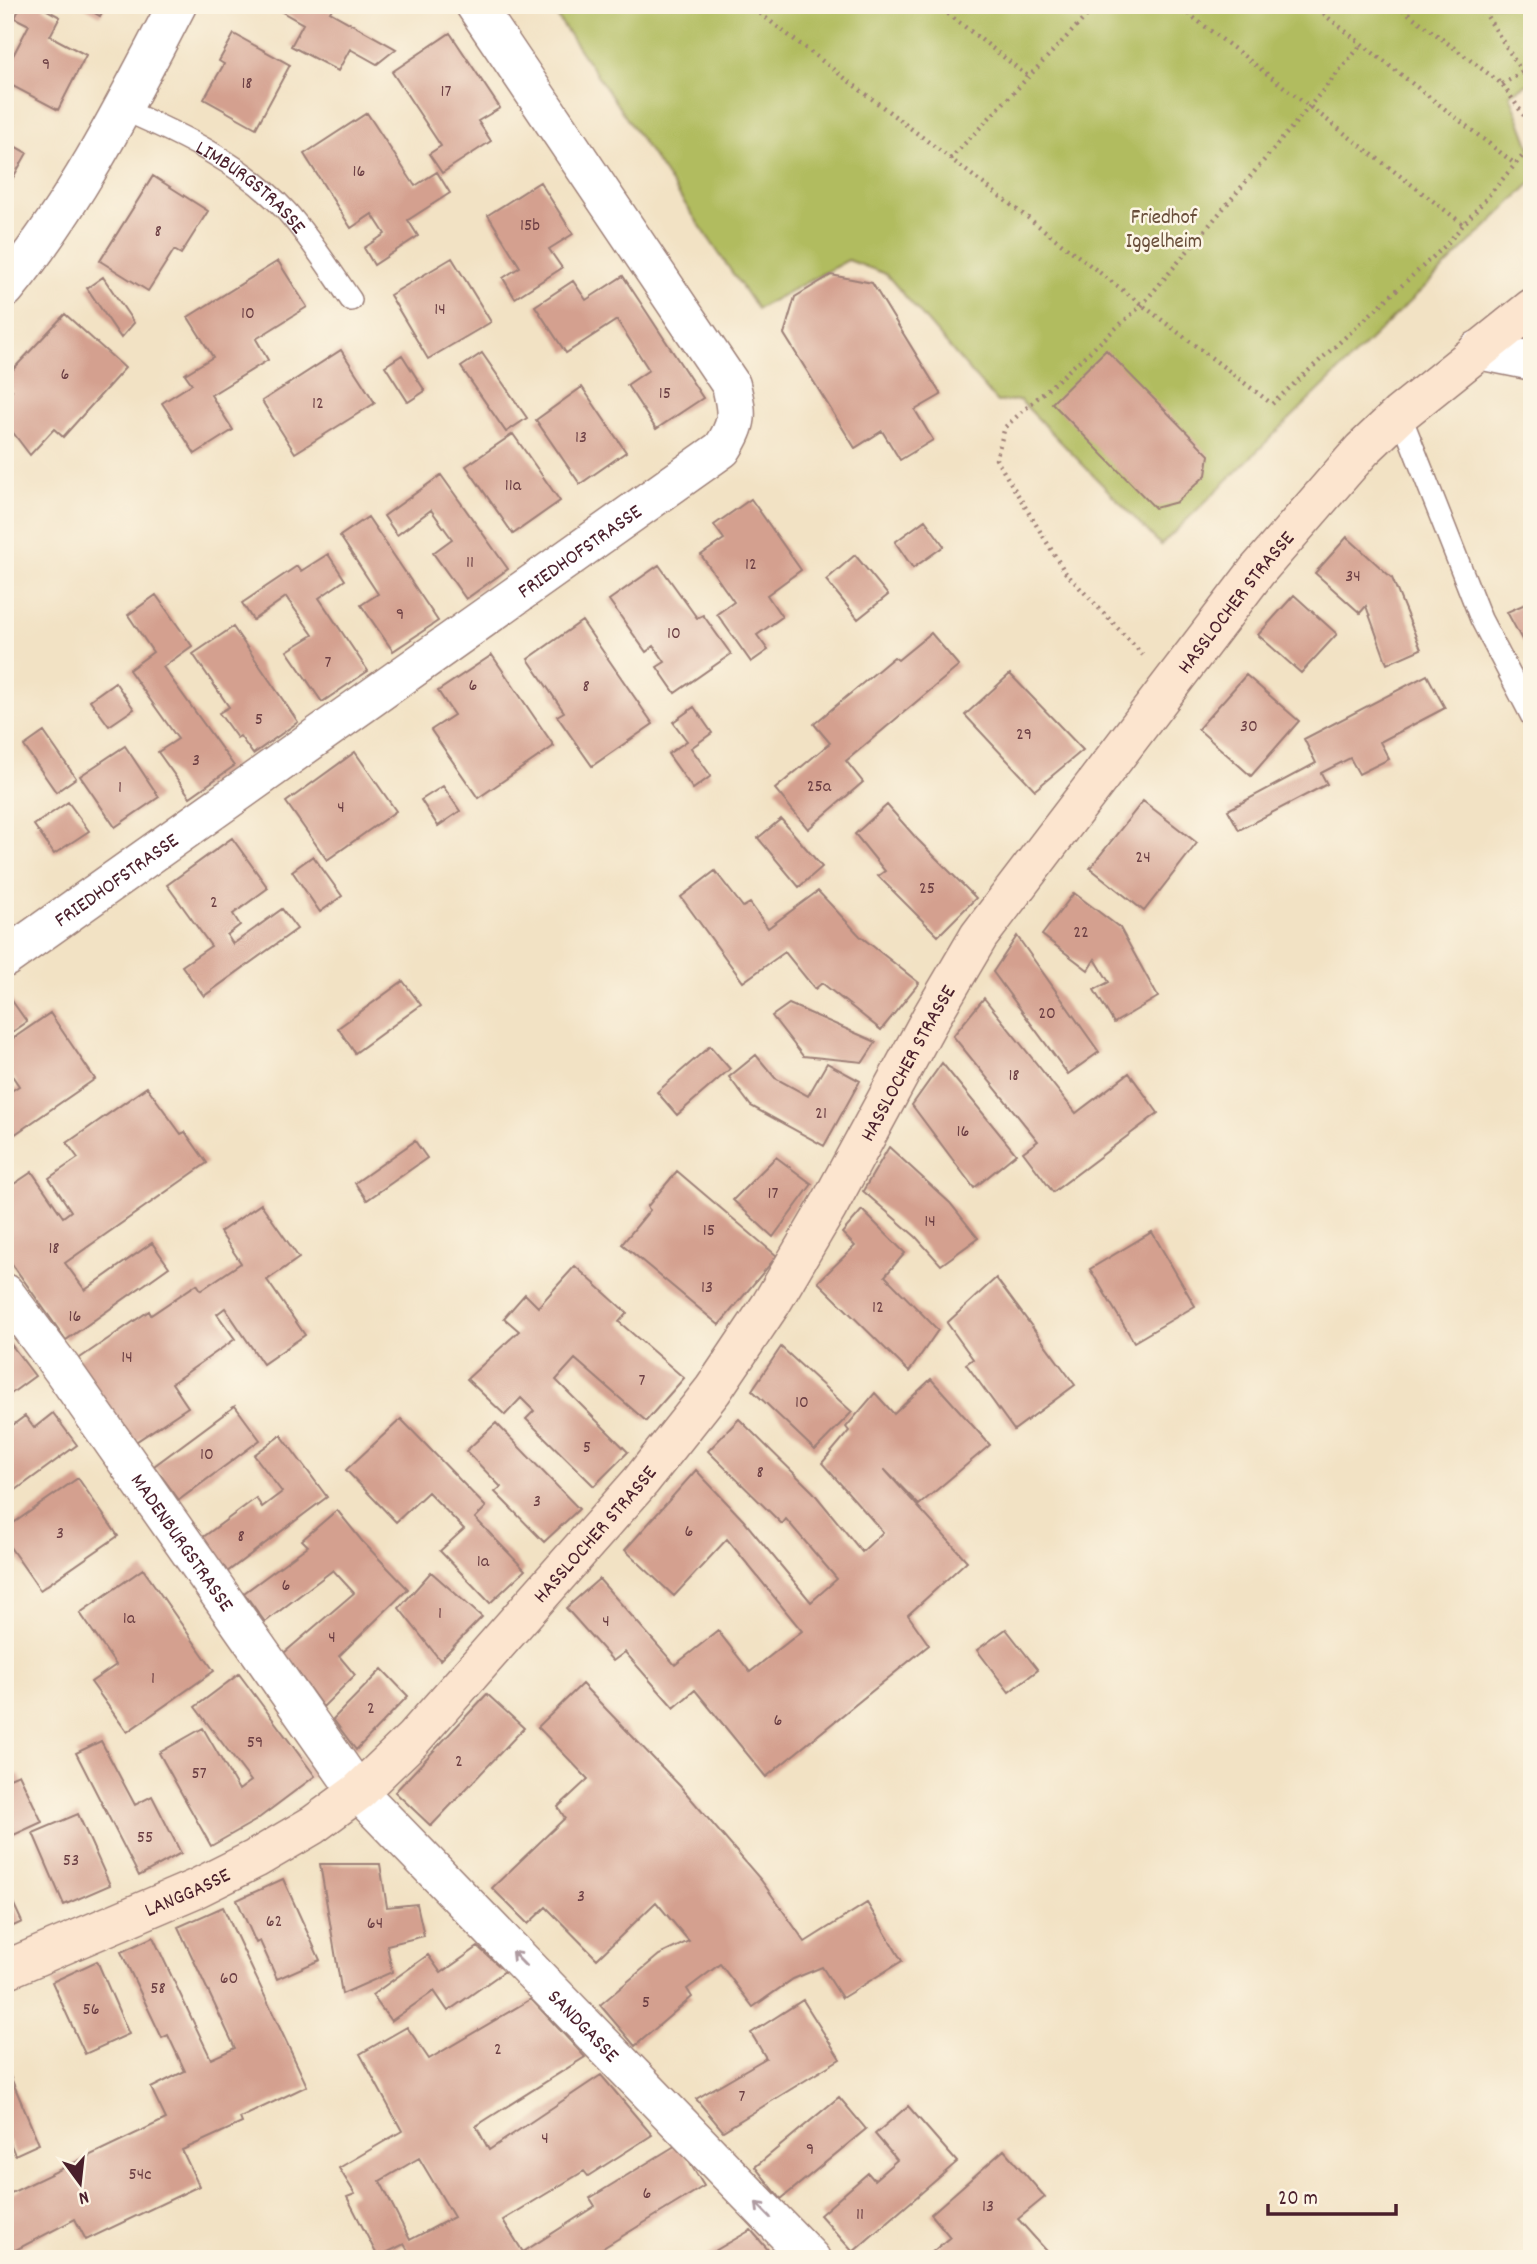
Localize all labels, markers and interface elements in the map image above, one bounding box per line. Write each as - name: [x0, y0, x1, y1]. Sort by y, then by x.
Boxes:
- house number: 9: [42, 53, 50, 78]
- house number: 18: [241, 72, 253, 97]
- house number: 17: [441, 80, 452, 105]
- street label: LIMBURGSTRASSE: [189, 135, 312, 242]
- house number: 16: [353, 160, 365, 185]
- park label: Friedhof Iggelheim: [1126, 204, 1202, 258]
- house number: 15b: [520, 214, 540, 239]
- house number: 8: [154, 220, 162, 245]
- house number: 14: [434, 298, 446, 323]
- house number: 10: [241, 302, 255, 327]
- house number: 6: [61, 363, 69, 388]
- house number: 15: [659, 382, 671, 407]
- house number: 12: [312, 392, 324, 417]
- house number: 13: [575, 426, 587, 451]
- house number: 11a: [505, 474, 522, 499]
- street label: FRIEDHOFSTRASSE: [513, 498, 649, 607]
- street label: HASSLOCHER STRASSE: [1172, 525, 1303, 681]
- house number: 11: [466, 551, 474, 576]
- house number: 12: [745, 553, 757, 578]
- house number: 34: [1345, 565, 1361, 590]
- house number: 9: [396, 603, 404, 628]
- house number: 10: [667, 622, 681, 647]
- house number: 7: [325, 651, 332, 676]
- house number: 6: [469, 674, 477, 699]
- house number: 8: [582, 675, 590, 700]
- house number: 5: [255, 708, 263, 733]
- house number: 30: [1240, 715, 1258, 740]
- house number: 29: [1016, 723, 1032, 748]
- house number: 3: [192, 749, 200, 774]
- house number: 25a: [807, 775, 832, 800]
- house number: 1: [118, 776, 122, 801]
- house number: 4: [337, 796, 345, 821]
- street label: FRIEDHOFSTRASSE: [49, 827, 186, 936]
- house number: 24: [1135, 846, 1151, 871]
- house number: 25: [919, 877, 935, 902]
- house number: 2: [210, 891, 218, 916]
- house number: 22: [1073, 921, 1089, 946]
- street label: HASSLOCHER STRASSE: [854, 980, 965, 1148]
- house number: 20: [1038, 1002, 1056, 1027]
- house number: 18: [1008, 1064, 1020, 1089]
- house number: 21: [815, 1102, 827, 1127]
- house number: 16: [957, 1120, 969, 1145]
- house number: 17: [768, 1182, 779, 1207]
- house number: 14: [924, 1210, 936, 1235]
- house number: 15: [703, 1219, 715, 1244]
- house number: 18: [48, 1237, 60, 1262]
- house number: 13: [701, 1276, 713, 1301]
- house number: 12: [872, 1296, 884, 1321]
- house number: 16: [69, 1305, 81, 1330]
- house number: 14: [121, 1346, 133, 1371]
- house number: 7: [639, 1369, 646, 1394]
- house number: 10: [795, 1391, 809, 1416]
- house number: 5: [583, 1436, 591, 1461]
- house number: 10: [200, 1443, 214, 1468]
- street label: HASSLOCHER STRASSE: [528, 1460, 666, 1611]
- house number: 8: [756, 1461, 764, 1486]
- street label: MADENBURGSTRASSE: [122, 1468, 240, 1619]
- house number: 3: [533, 1490, 541, 1515]
- house number: 6: [685, 1520, 693, 1545]
- house number: 3: [56, 1522, 64, 1547]
- house number: 8: [237, 1525, 245, 1550]
- house number: 1a: [477, 1550, 490, 1575]
- house number: 6: [282, 1574, 290, 1599]
- house number: 1: [438, 1602, 442, 1627]
- house number: 1a: [123, 1607, 136, 1632]
- house number: 4: [602, 1610, 610, 1635]
- house number: 4: [328, 1626, 336, 1651]
- house number: 1: [151, 1667, 155, 1692]
- house number: 2: [367, 1697, 375, 1722]
- house number: 6: [774, 1709, 782, 1734]
- house number: 59: [247, 1731, 263, 1756]
- house number: 2: [455, 1750, 463, 1775]
- house number: 57: [191, 1762, 207, 1787]
- house number: 55: [137, 1826, 153, 1851]
- house number: 53: [63, 1849, 79, 1874]
- street label: LANGGASSE: [140, 1861, 237, 1927]
- house number: 3: [577, 1885, 585, 1910]
- house number: 62: [266, 1910, 282, 1935]
- house number: 64: [367, 1912, 383, 1937]
- one-way arrow: [511, 1951, 528, 1968]
- house number: 60: [220, 1967, 238, 1992]
- house number: 58: [150, 1977, 166, 2002]
- street label: SANDGASSE: [539, 1984, 625, 2071]
- house number: 5: [642, 1991, 650, 2016]
- house number: 56: [82, 1998, 100, 2023]
- house number: 2: [494, 2038, 502, 2063]
- house number: 7: [739, 2085, 746, 2110]
- house number: 4: [541, 2127, 549, 2152]
- house number: 9: [806, 2138, 814, 2163]
- north arrow: [46, 2148, 116, 2218]
- house number: 54c: [128, 2163, 152, 2188]
- scale bar: [1268, 2173, 1395, 2217]
- text: N: [75, 2182, 92, 2210]
- house number: 6: [643, 2182, 651, 2207]
- text: 20 m: [1278, 2185, 1318, 2215]
- house number: 13: [982, 2195, 994, 2220]
- one-way arrow: [755, 2202, 772, 2219]
- house number: 11: [856, 2203, 864, 2228]

